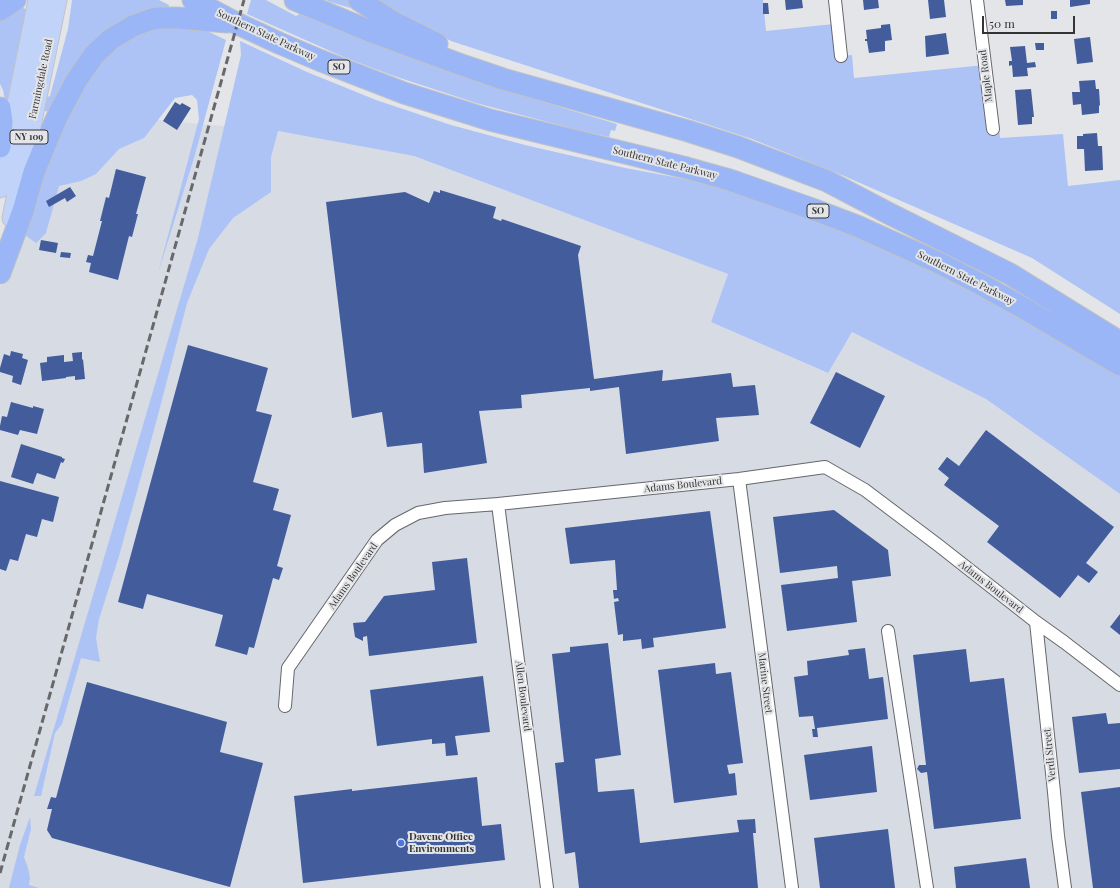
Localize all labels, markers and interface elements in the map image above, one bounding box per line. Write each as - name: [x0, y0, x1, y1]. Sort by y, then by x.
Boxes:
- street label: Southern State Parkway: [215, 7, 317, 63]
- scale bar: [984, 8, 1077, 34]
- text: 50 m: [989, 15, 1015, 31]
- street label: Farmingdale Road: [27, 38, 55, 120]
- street label: Maple Road: [977, 49, 995, 103]
- road number: SO: [328, 60, 350, 74]
- road number: NY 109: [10, 130, 48, 144]
- street label: Southern State Parkway: [612, 144, 718, 182]
- road number: SO: [807, 204, 829, 218]
- street label: Southern State Parkway: [916, 248, 1016, 308]
- street label: Adams Boulevard: [644, 475, 722, 495]
- street label: Adams Boulevard: [326, 541, 380, 611]
- street label: Adams Boulevard: [957, 558, 1025, 616]
- street label: Marine Street: [755, 652, 775, 714]
- street label: Allen Boulevard: [513, 660, 533, 732]
- street label: Verdi Street: [1041, 728, 1059, 782]
- place label: Davene Office Environments: [409, 831, 474, 854]
- marker: Davene Office Environments: [396, 838, 406, 848]

